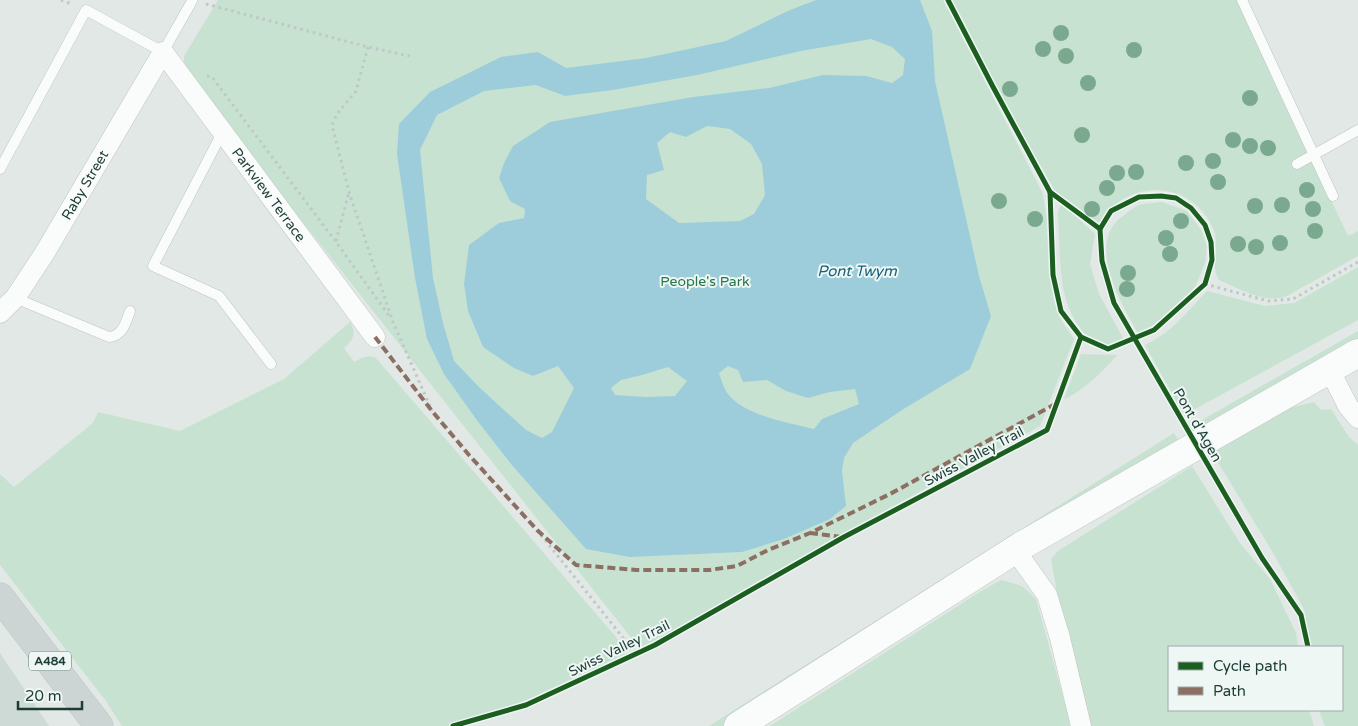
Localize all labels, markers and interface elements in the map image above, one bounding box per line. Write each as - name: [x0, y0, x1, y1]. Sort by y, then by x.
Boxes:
- street label: Parkview Terrace: [228, 144, 309, 245]
- street label: Raby Street: [58, 147, 112, 223]
- water label: Pont Twym: [817, 262, 898, 280]
- park label: People's Park: [660, 273, 750, 290]
- street label: Pont d'Agen: [1170, 385, 1226, 465]
- street label: Swiss Valley Trail: [921, 423, 1027, 490]
- street label: Swiss Valley Trail: [566, 617, 673, 680]
- legend: [1168, 646, 1343, 711]
- road number: A484: [29, 651, 71, 670]
- text: Cycle path: [1213, 657, 1287, 675]
- scale bar: [18, 678, 81, 710]
- text: Path: [1213, 682, 1246, 700]
- text: 20 m: [25, 687, 62, 705]

